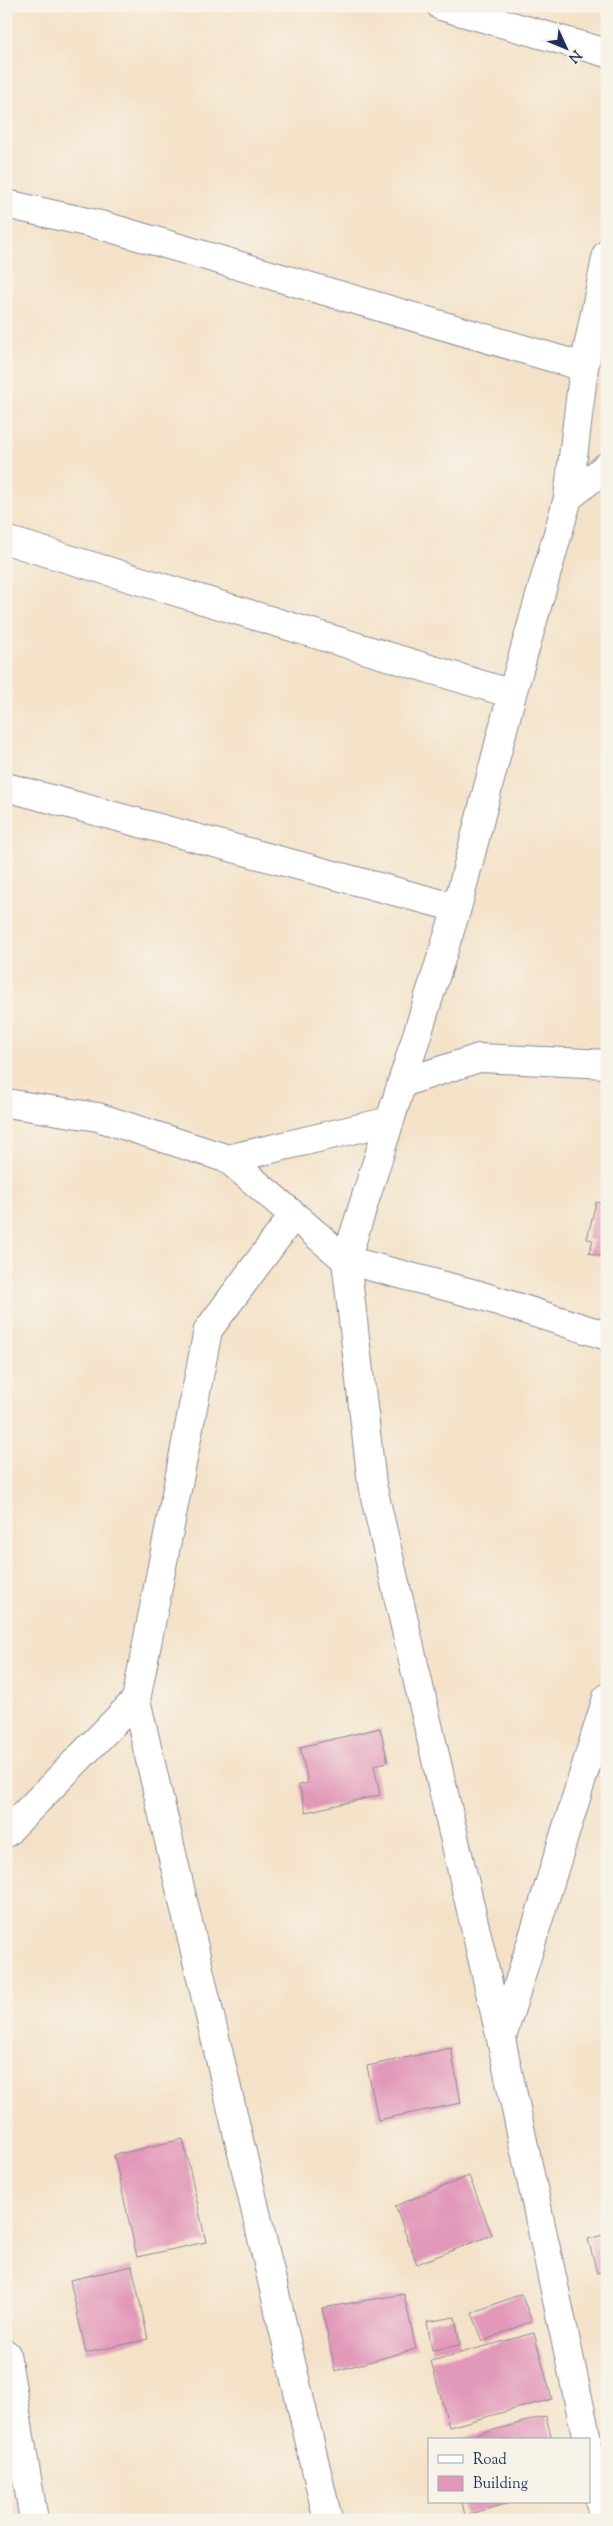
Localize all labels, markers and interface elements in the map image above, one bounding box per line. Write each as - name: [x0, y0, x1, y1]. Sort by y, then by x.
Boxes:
- north arrow: [540, 22, 590, 72]
- text: N: [563, 45, 585, 67]
- legend: [428, 2438, 590, 2504]
- text: Road: [473, 2450, 507, 2471]
- text: Building: [473, 2474, 528, 2495]

